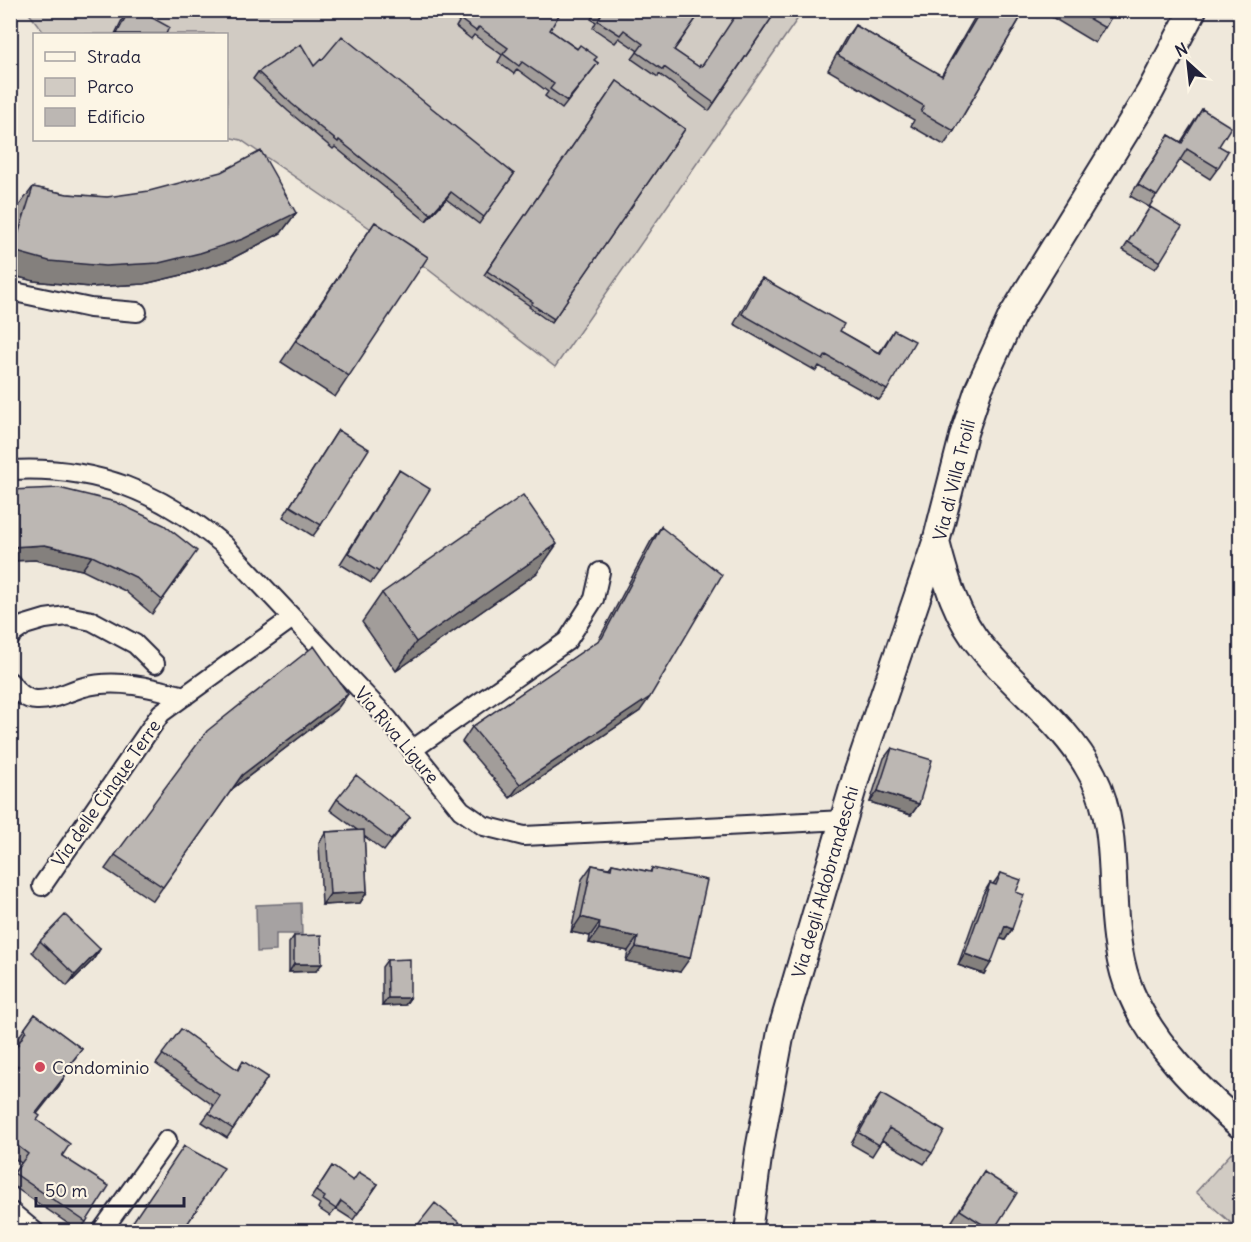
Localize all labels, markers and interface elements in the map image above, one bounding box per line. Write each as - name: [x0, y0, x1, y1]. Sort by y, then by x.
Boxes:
- legend: [33, 33, 228, 141]
- north arrow: [1158, 33, 1218, 93]
- text: N: [1172, 38, 1191, 61]
- text: Strada: [87, 45, 141, 68]
- text: Parco: [87, 75, 134, 98]
- text: Edificio: [87, 105, 145, 128]
- street label: Via di Villa Troili: [928, 417, 980, 543]
- street label: Via Riva Ligure: [350, 682, 444, 788]
- street label: Via delle Cinque Terre: [47, 715, 165, 871]
- street label: Via degli Aldobrandeschi: [787, 783, 863, 981]
- place label: Condominio: [52, 1056, 149, 1079]
- marker: Condominio: [33, 1060, 47, 1074]
- scale bar: [36, 1170, 184, 1208]
- text: 50 m: [45, 1179, 87, 1202]

